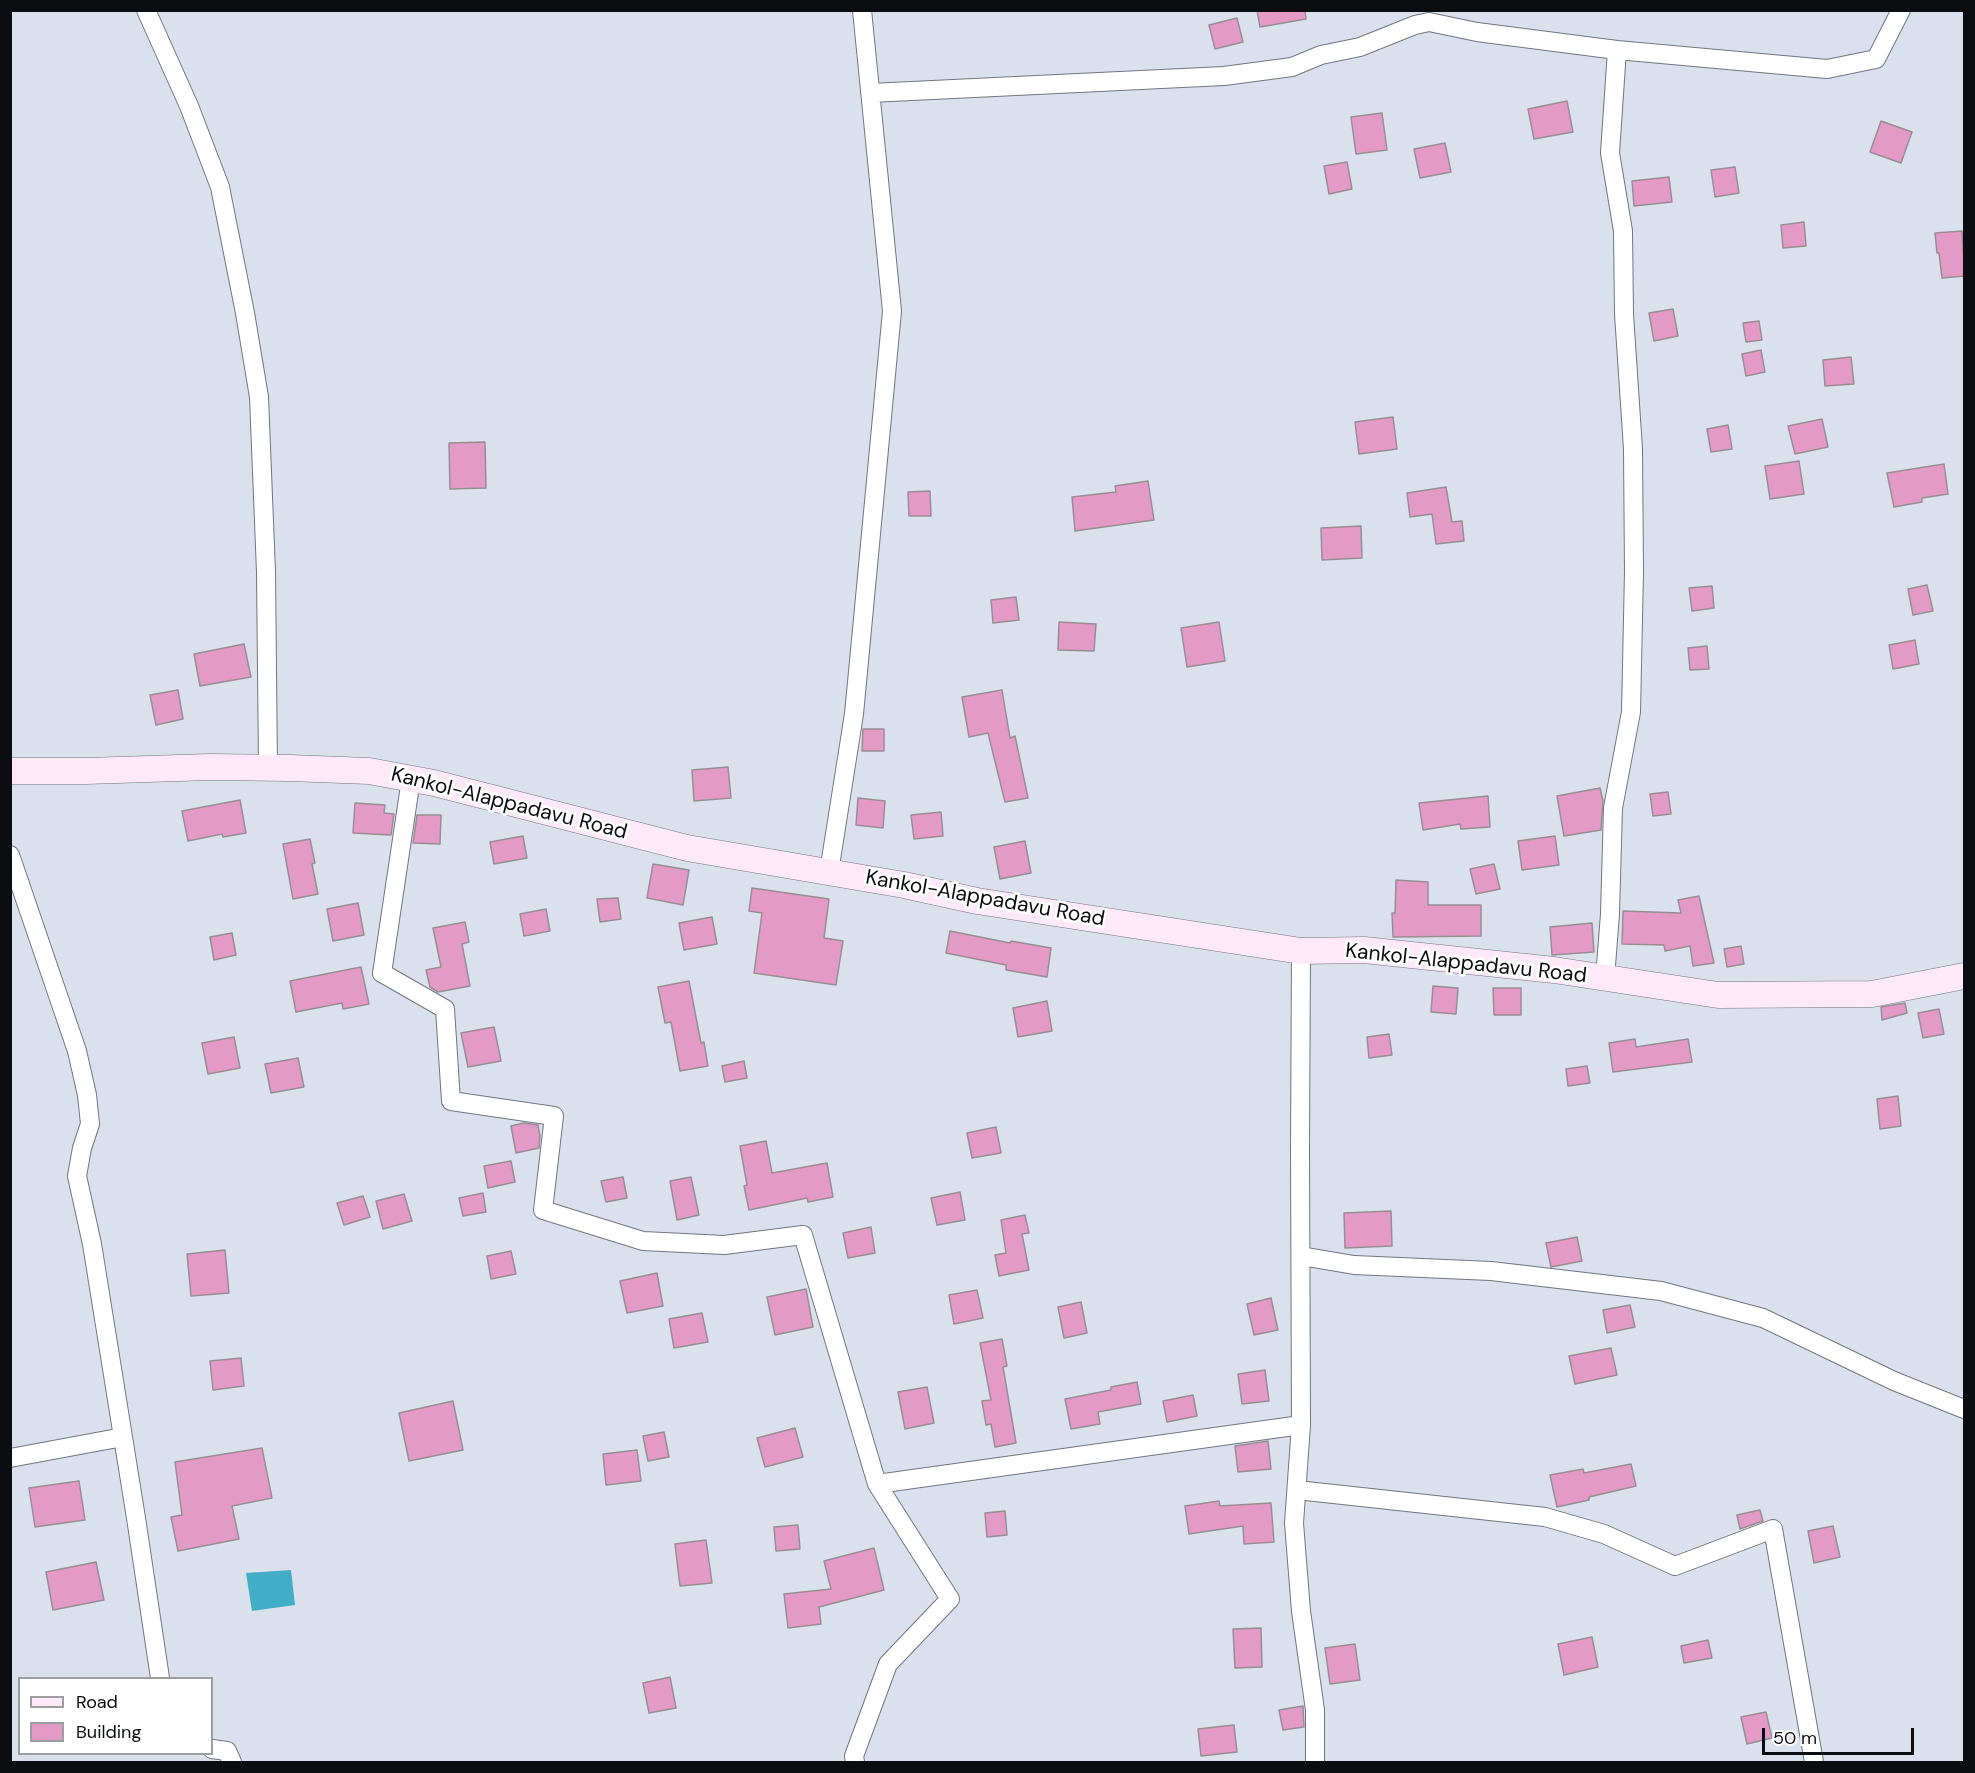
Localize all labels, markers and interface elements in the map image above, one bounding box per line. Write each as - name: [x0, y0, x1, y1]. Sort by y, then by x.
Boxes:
- street label: Kankol-Alappadavu Road: [388, 762, 630, 846]
- street label: Kankol-Alappadavu Road: [863, 866, 1107, 932]
- street label: Kankol-Alappadavu Road: [1344, 939, 1588, 989]
- legend: [18, 1677, 213, 1755]
- text: Road: [76, 1690, 118, 1714]
- scale bar: [1765, 1716, 1916, 1754]
- text: Building: [76, 1720, 141, 1744]
- text: 50 m: [1773, 1726, 1817, 1750]

